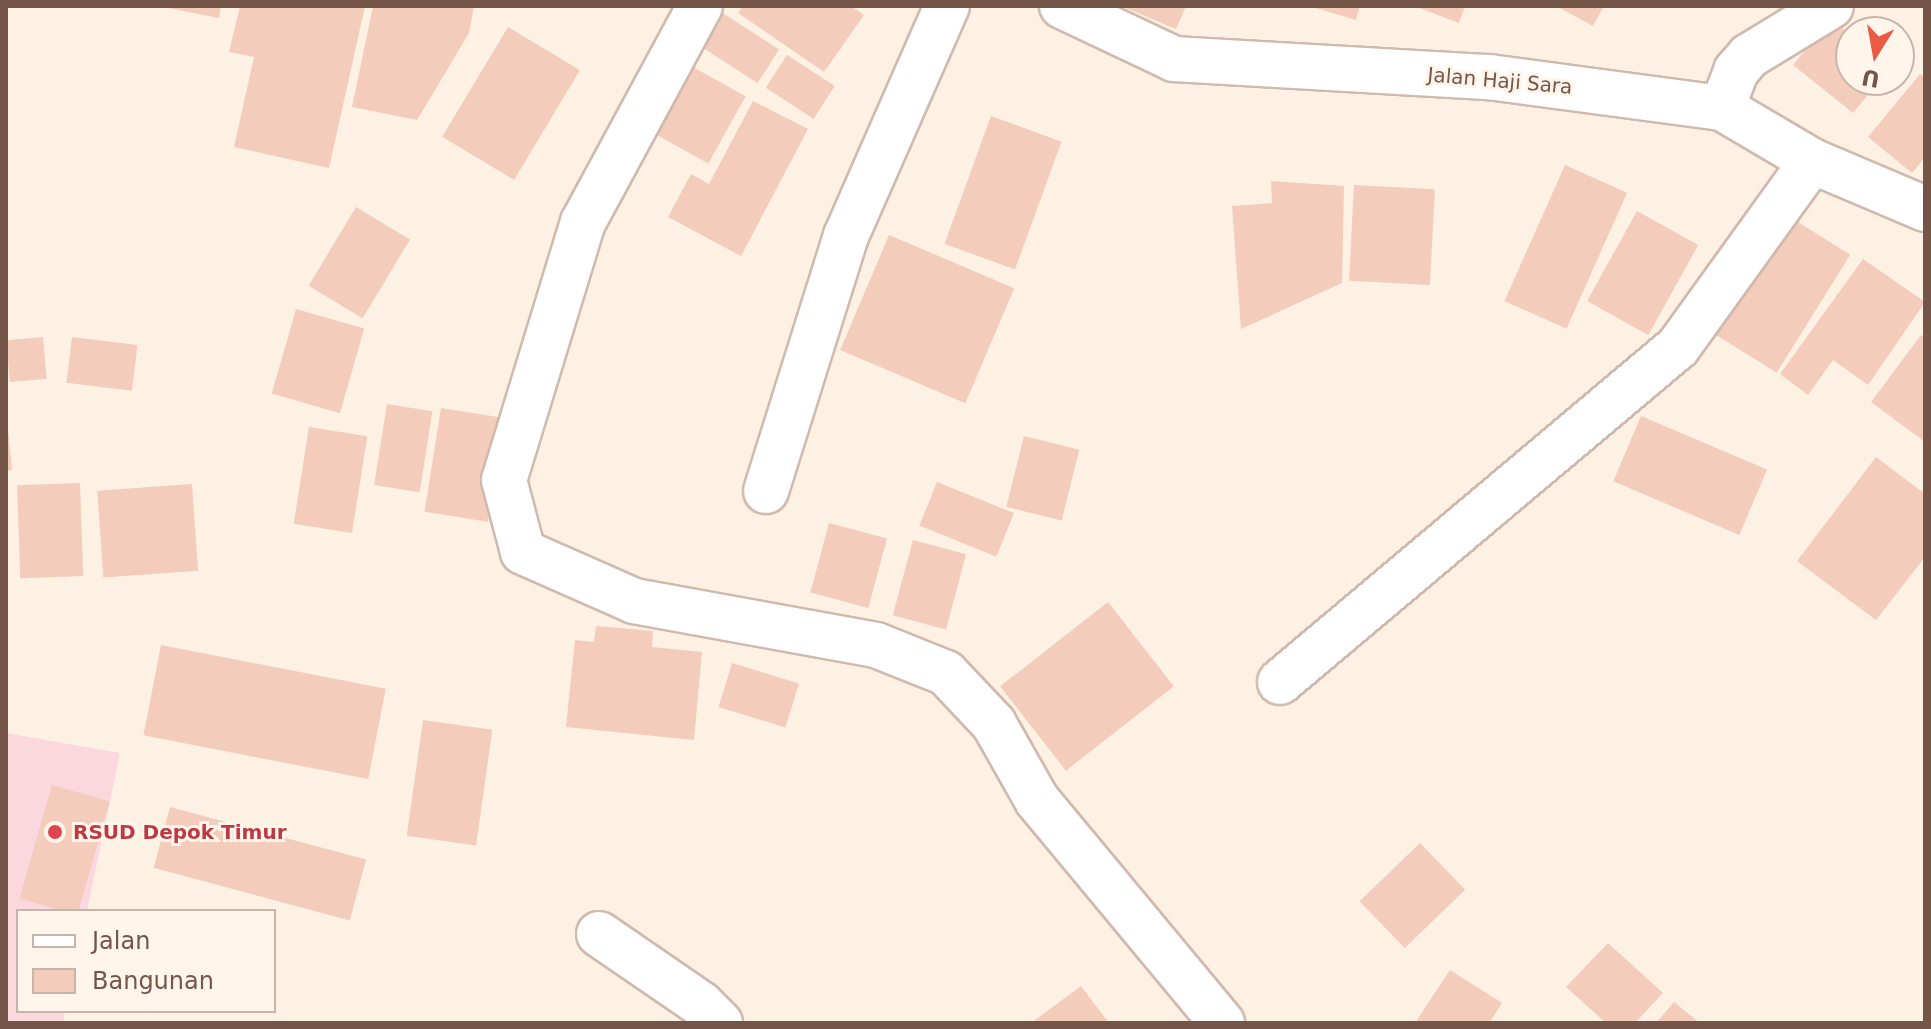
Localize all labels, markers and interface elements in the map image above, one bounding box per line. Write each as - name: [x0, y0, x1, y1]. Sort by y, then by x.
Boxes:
- north arrow: [1835, 16, 1915, 96]
- street label: Jalan Haji Sara: [1427, 63, 1573, 99]
- text: U: [1860, 64, 1882, 92]
- place label: RSUD Depok Timur: [73, 820, 287, 844]
- marker: RSUD Depok Timur: [44, 821, 66, 843]
- legend: [16, 909, 276, 1013]
- text: Jalan: [92, 927, 150, 955]
- text: Bangunan: [92, 967, 214, 995]

